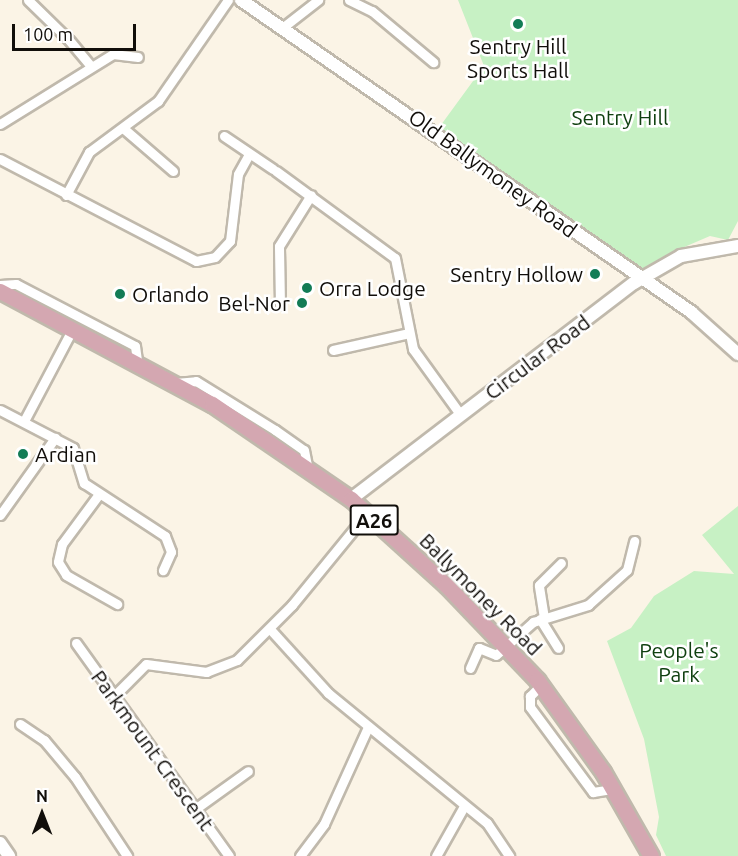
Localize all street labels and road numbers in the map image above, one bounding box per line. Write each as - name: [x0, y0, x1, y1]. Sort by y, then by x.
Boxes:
- street label: Old Ballymoney Road: [404, 104, 582, 242]
- street label: Circular Road: [479, 309, 595, 405]
- road number: A26: [348, 503, 400, 537]
- street label: Ballymoney Road: [415, 528, 547, 660]
- street label: Parkmount Crescent: [86, 665, 220, 835]

